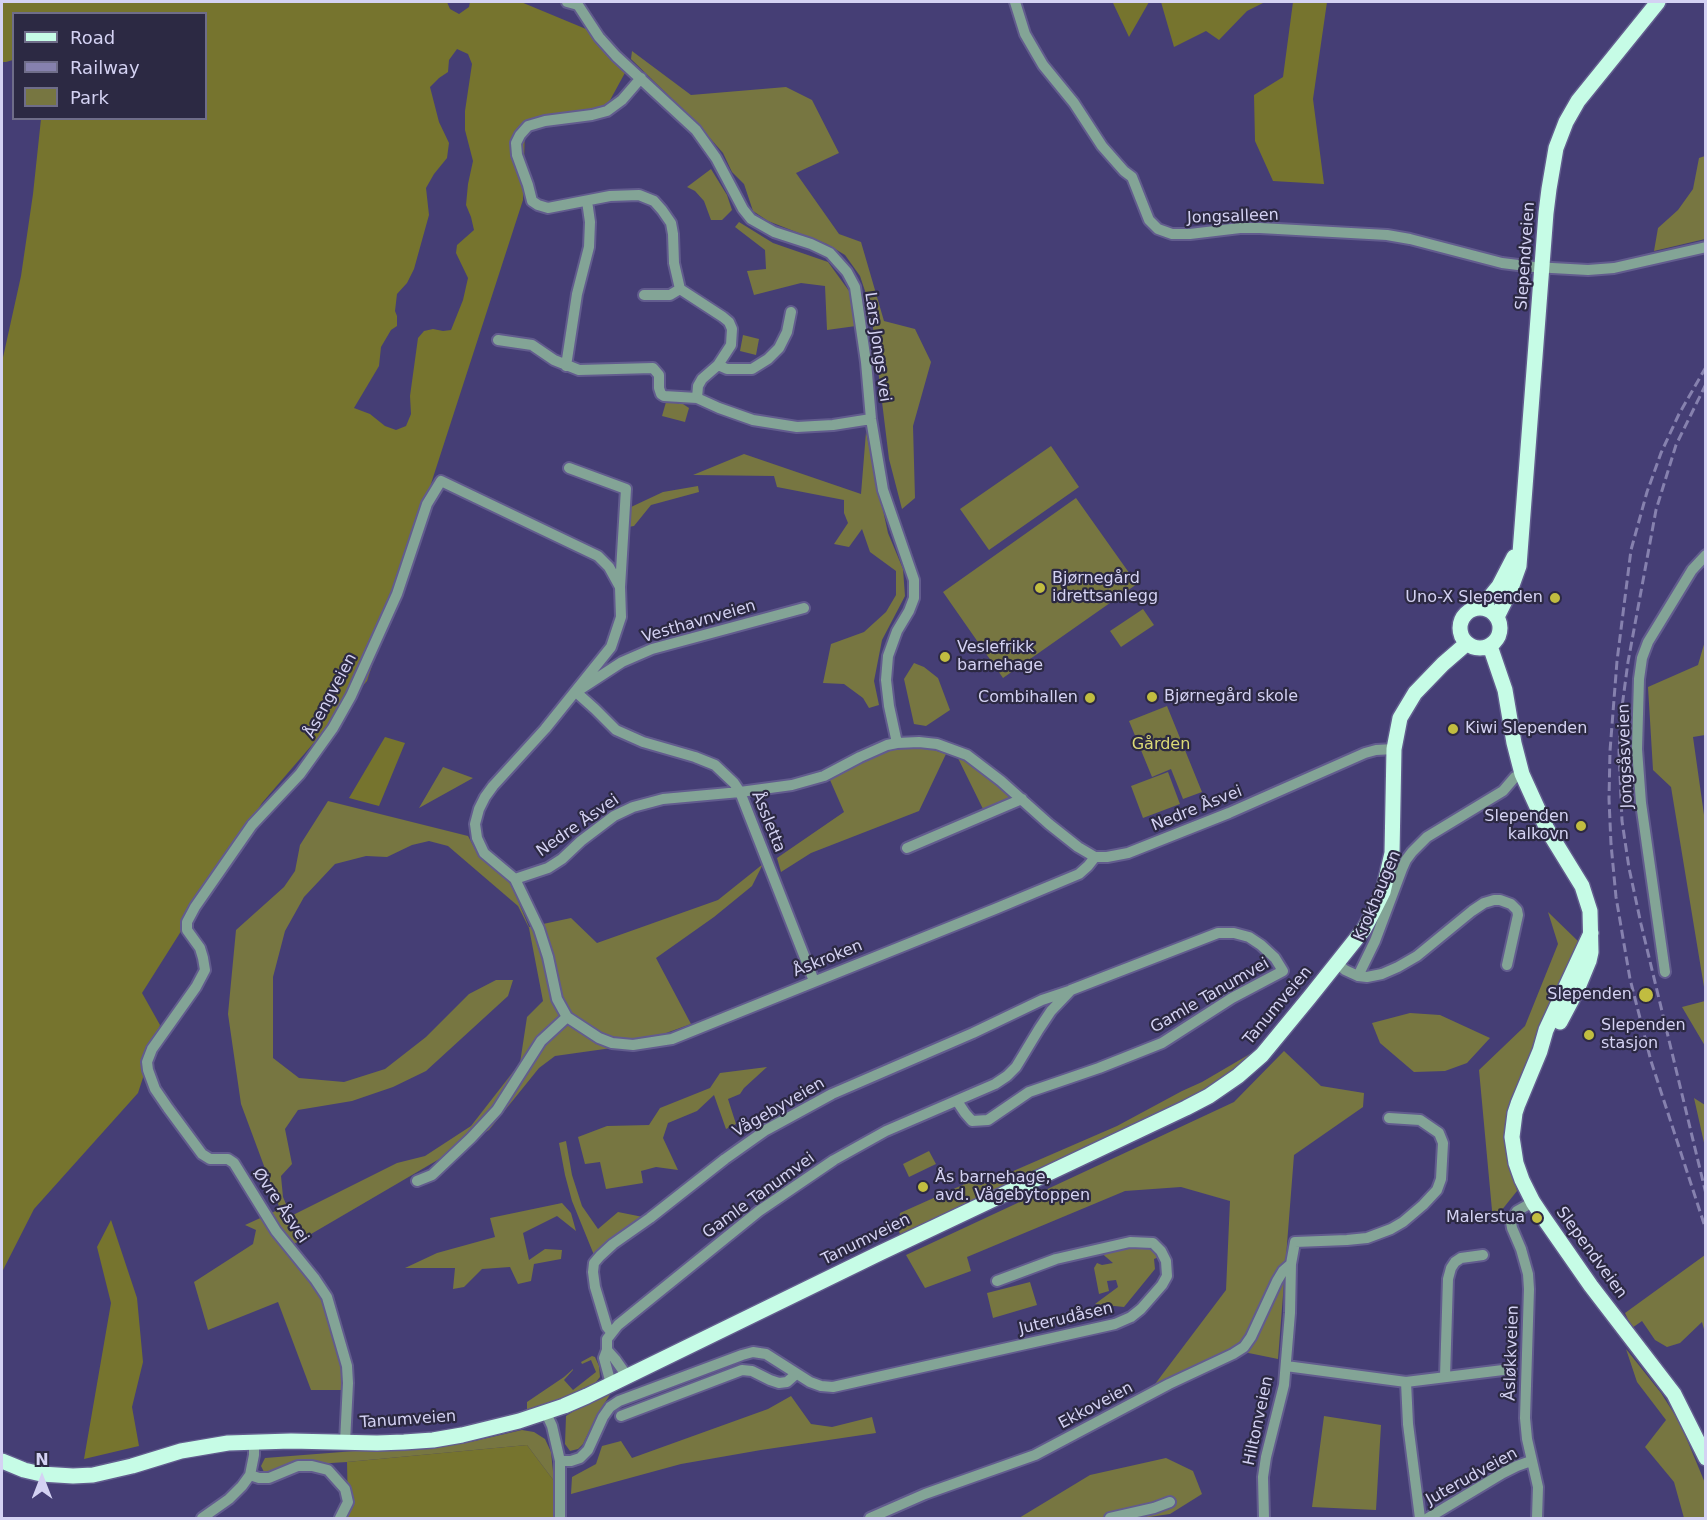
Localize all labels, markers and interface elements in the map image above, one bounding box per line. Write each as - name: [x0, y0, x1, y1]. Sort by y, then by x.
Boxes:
- legend: [12, 12, 207, 120]
- text: Road: [70, 27, 115, 48]
- text: Railway: [70, 57, 140, 78]
- text: Park: [70, 87, 109, 108]
- street label: Slependveien: [1513, 201, 1539, 311]
- street label: Jongsalleen: [1187, 206, 1279, 228]
- street label: Lars Jongs vei: [860, 291, 894, 403]
- place label: Bjørnegård idrettsanlegg: [1052, 569, 1158, 607]
- marker: Bjørnegård idrettsanlegg: [1033, 581, 1047, 595]
- place label: Uno-X Slependen: [1405, 588, 1543, 608]
- marker: Uno-X Slependen: [1548, 591, 1562, 605]
- street label: Vesthavnveien: [640, 597, 758, 647]
- place label: Veslefrikk barnehage: [957, 638, 1043, 676]
- street label: Åsengveien: [301, 650, 361, 742]
- marker: Veslefrikk barnehage: [938, 650, 952, 664]
- place label: Bjørnegård skole: [1164, 687, 1298, 707]
- place label: Combihallen: [978, 688, 1078, 708]
- marker: Bjørnegård skole: [1145, 690, 1159, 704]
- marker: Combihallen: [1083, 691, 1097, 705]
- street label: Jongsåsveien: [1615, 703, 1637, 809]
- place label: Kiwi Slependen: [1465, 719, 1587, 739]
- marker: Kiwi Slependen: [1446, 722, 1460, 736]
- park label: Gården: [1132, 735, 1190, 755]
- street label: Nedre Åsvei: [1149, 782, 1245, 836]
- street label: Åssletta: [747, 789, 789, 855]
- street label: Nedre Åsvei: [533, 791, 623, 861]
- place label: Slependen kalkovn: [1484, 807, 1569, 845]
- marker: Slependen kalkovn: [1574, 819, 1588, 833]
- street label: Krokhaugen: [1350, 848, 1406, 944]
- street label: Åskroken: [790, 936, 866, 982]
- street label: Gamle Tanumvei: [1147, 954, 1273, 1038]
- street label: Tanumveien: [1240, 963, 1316, 1049]
- place label: Slependen: [1547, 985, 1632, 1005]
- marker: Slependen: [1637, 986, 1655, 1004]
- place label: Slependen stasjon: [1601, 1016, 1686, 1054]
- marker: Slependen stasjon: [1582, 1028, 1596, 1042]
- street label: Vågebyveien: [730, 1074, 828, 1142]
- street label: Gamle Tanumvei: [699, 1149, 819, 1243]
- street label: Øvre Åsvei: [248, 1165, 312, 1247]
- place label: Ås barnehage, avd. Vågebytoppen: [935, 1168, 1090, 1206]
- marker: Ås barnehage, avd. Vågebytoppen: [916, 1180, 930, 1194]
- street label: Slependveien: [1551, 1203, 1631, 1303]
- place label: Malerstua: [1446, 1208, 1525, 1228]
- street label: Tanumveien: [818, 1210, 914, 1270]
- marker: Malerstua: [1530, 1211, 1544, 1225]
- street label: Juterudåsen: [1017, 1299, 1115, 1339]
- street label: Åsløkkveien: [1501, 1305, 1523, 1401]
- street label: Hiltonveien: [1240, 1375, 1278, 1467]
- street label: Ekkoveien: [1055, 1378, 1137, 1434]
- street label: Tanumveien: [359, 1407, 457, 1433]
- street label: Juterudveien: [1423, 1444, 1521, 1510]
- north arrow: [12, 1448, 72, 1508]
- text: N: [35, 1450, 49, 1469]

